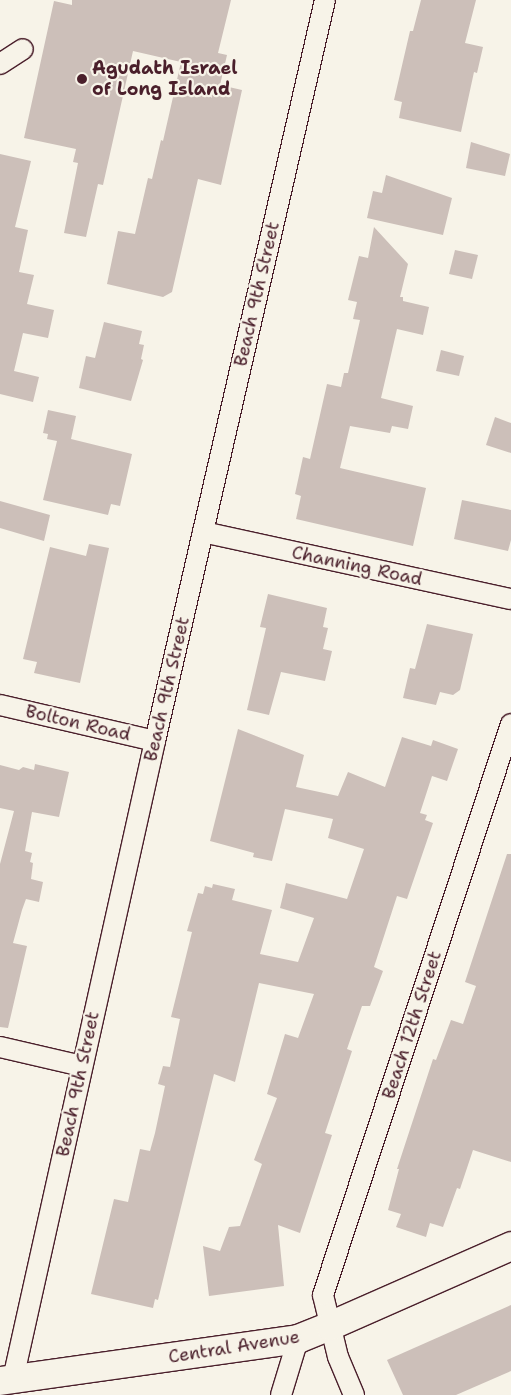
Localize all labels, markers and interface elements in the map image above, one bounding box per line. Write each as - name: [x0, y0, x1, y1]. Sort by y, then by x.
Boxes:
- place label: Agudath Israel of Long Island: [92, 58, 237, 100]
- marker: Agudath Israel of Long Island: [76, 73, 88, 85]
- street label: Beach 9th Street: [230, 219, 284, 369]
- street label: Channing Road: [290, 542, 424, 590]
- street label: Beach 9th Street: [140, 614, 194, 764]
- street label: Bolton Road: [23, 700, 133, 746]
- street label: Beach 12th Street: [378, 948, 446, 1102]
- street label: Beach 9th Street: [52, 1009, 104, 1159]
- street label: Central Avenue: [167, 1326, 301, 1368]

